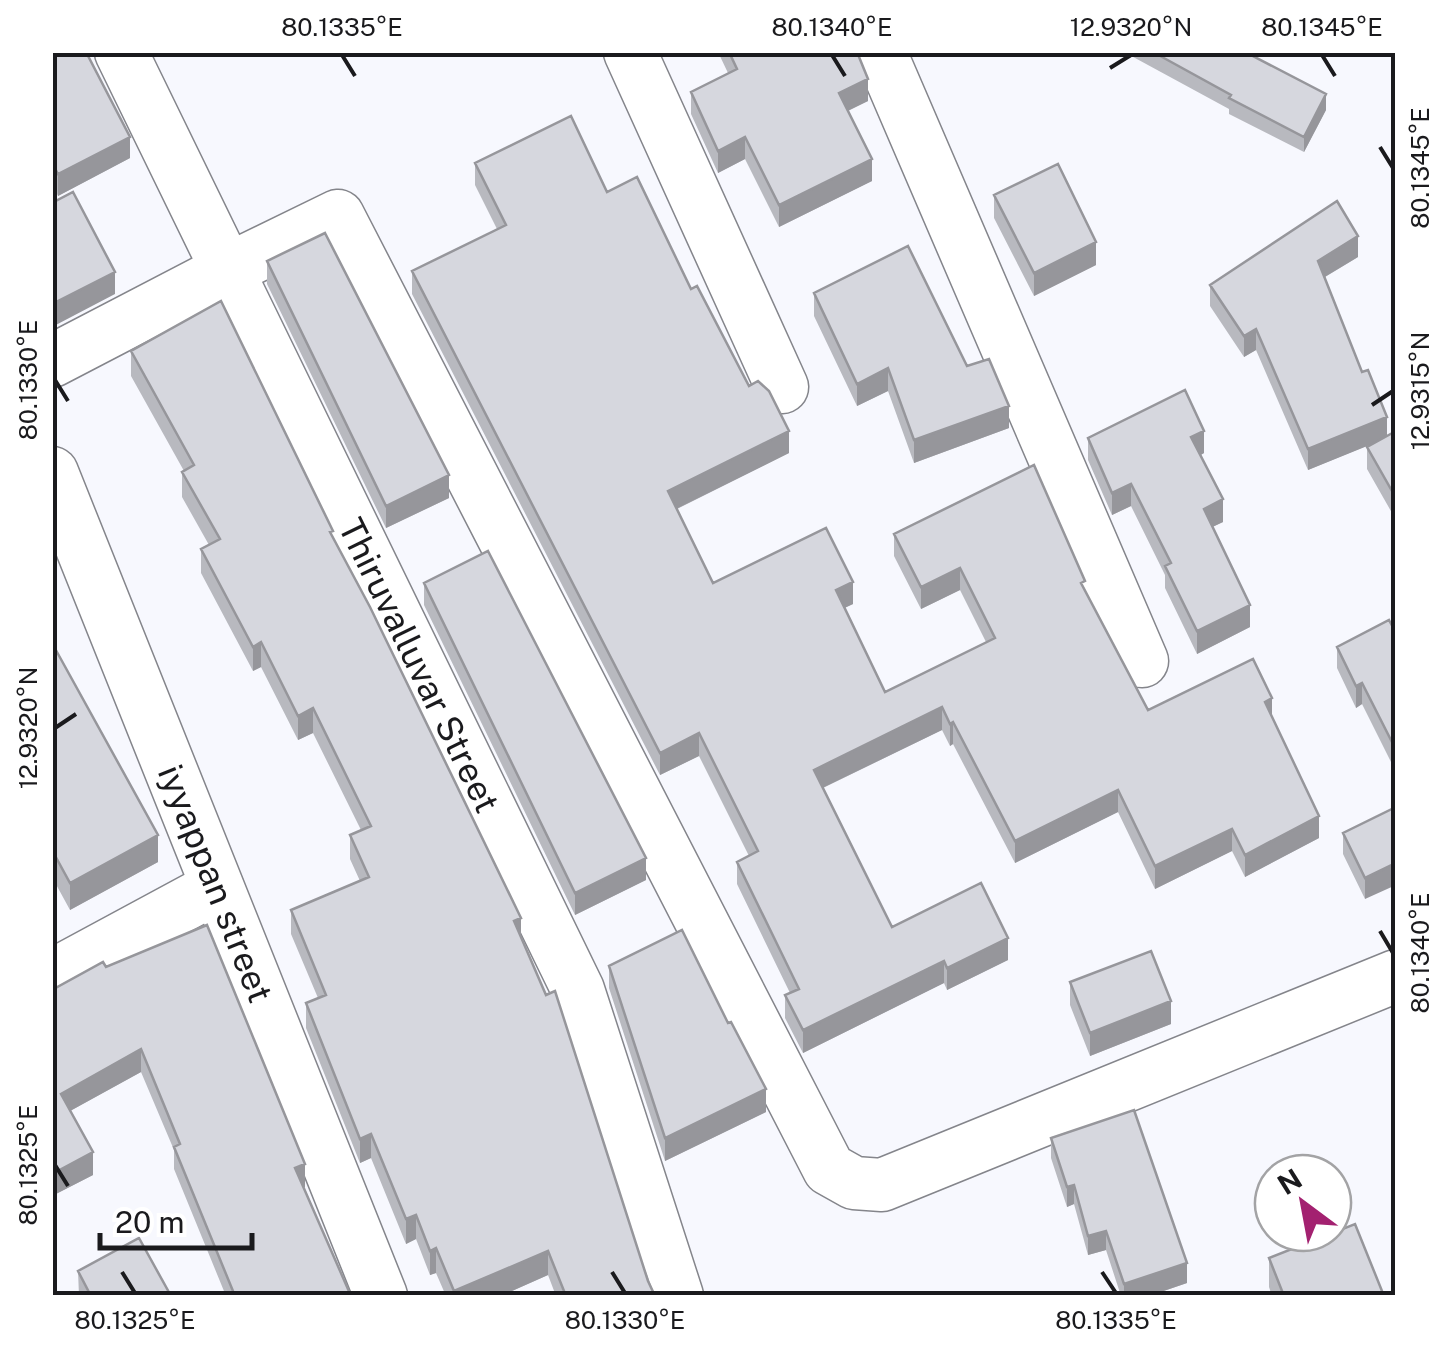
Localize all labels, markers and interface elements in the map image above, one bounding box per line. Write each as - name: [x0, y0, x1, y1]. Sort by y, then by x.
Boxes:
- text: 80.1335°E: [281, 12, 403, 42]
- text: 80.1340°E: [772, 12, 892, 42]
- text: 12.9320°N: [1070, 12, 1192, 42]
- text: 80.1345°E: [1261, 12, 1383, 42]
- text: 80.1345°E: [1405, 107, 1435, 229]
- text: 80.1330°E: [13, 320, 43, 440]
- text: 12.9315°N: [1405, 332, 1435, 450]
- street label: Thiruvalluvar Street: [331, 511, 509, 819]
- text: 12.9320°N: [13, 667, 43, 789]
- street label: iyyappan street: [150, 759, 282, 1008]
- text: 80.1340°E: [1405, 893, 1435, 1013]
- text: 80.1325°E: [13, 1105, 43, 1225]
- north arrow: [1253, 1153, 1353, 1253]
- text: N: [1271, 1162, 1308, 1201]
- scale bar: [100, 1188, 252, 1250]
- text: 20 m: [115, 1204, 184, 1240]
- text: 80.1325°E: [75, 1305, 195, 1335]
- text: 80.1330°E: [565, 1305, 685, 1335]
- text: 80.1335°E: [1055, 1305, 1177, 1335]

